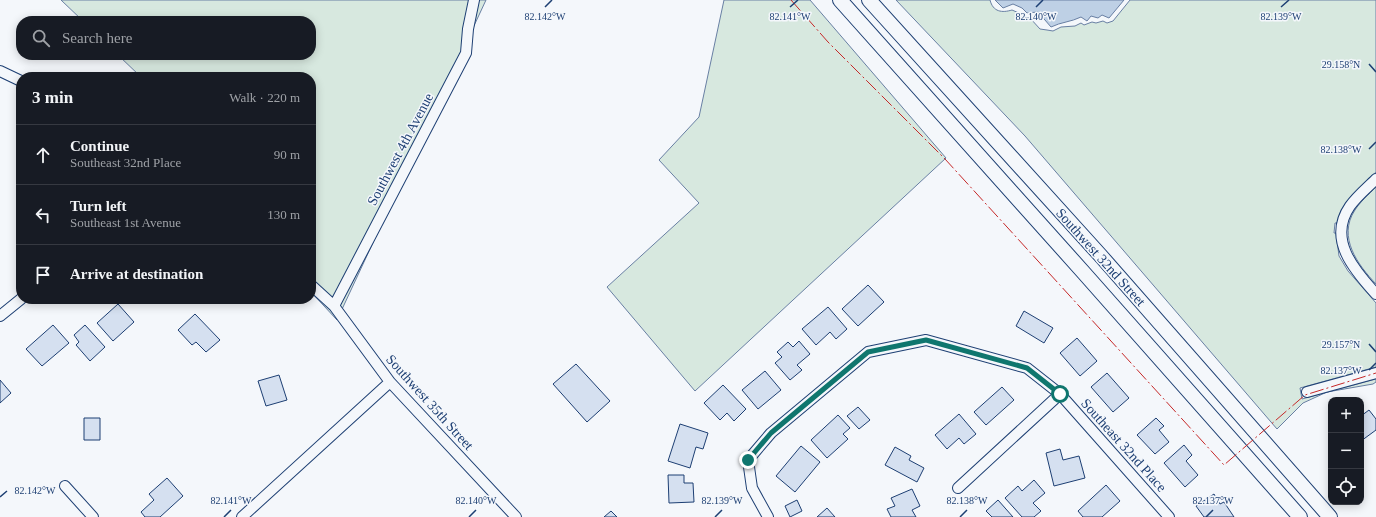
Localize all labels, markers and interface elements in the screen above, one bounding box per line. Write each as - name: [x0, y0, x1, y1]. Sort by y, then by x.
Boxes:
- text: 82.142°W: [525, 11, 566, 22]
- text: 82.141°W: [770, 11, 811, 22]
- text: 82.140°W: [1016, 11, 1057, 22]
- text: 82.139°W: [1261, 11, 1302, 22]
- search box: [16, 16, 316, 60]
- icon: search: [30, 27, 52, 49]
- text: Search here: [62, 30, 132, 46]
- text: 29.158°N: [1322, 59, 1360, 70]
- text: 3 min: [32, 88, 73, 107]
- text: Walk · 220 m: [229, 90, 300, 105]
- street label: Southwest 4th Avenue: [364, 91, 436, 208]
- text: Continue: [70, 138, 129, 154]
- icon: ahead: [32, 144, 54, 166]
- text: 82.138°W: [1321, 144, 1362, 155]
- text: 90 m: [274, 147, 300, 162]
- text: Southeast 32nd Place: [70, 155, 181, 170]
- text: Turn left: [70, 198, 127, 214]
- icon: left: [32, 204, 54, 226]
- street label: Southwest 32nd Street: [1053, 205, 1148, 309]
- text: 130 m: [267, 207, 300, 222]
- text: Southeast 1st Avenue: [70, 215, 181, 230]
- icon: arrive: [32, 264, 54, 286]
- text: Arrive at destination: [70, 266, 203, 282]
- text: 29.157°N: [1322, 339, 1360, 350]
- street label: Southwest 35th Street: [383, 352, 476, 453]
- text: 82.137°W: [1321, 365, 1362, 376]
- route start: [1051, 385, 1069, 403]
- street label: Southeast 32nd Place: [1078, 396, 1169, 495]
- map controls: [1328, 397, 1364, 505]
- button: +: [1328, 397, 1364, 433]
- button: −: [1328, 433, 1364, 469]
- route end: [739, 451, 757, 469]
- button: locate: [1328, 469, 1364, 505]
- text: 82.142°W: [15, 485, 56, 496]
- text: 82.141°W: [211, 495, 252, 506]
- text: 82.140°W: [456, 495, 497, 506]
- text: 82.139°W: [702, 495, 743, 506]
- text: 82.138°W: [947, 495, 988, 506]
- text: 82.137°W: [1193, 495, 1234, 506]

